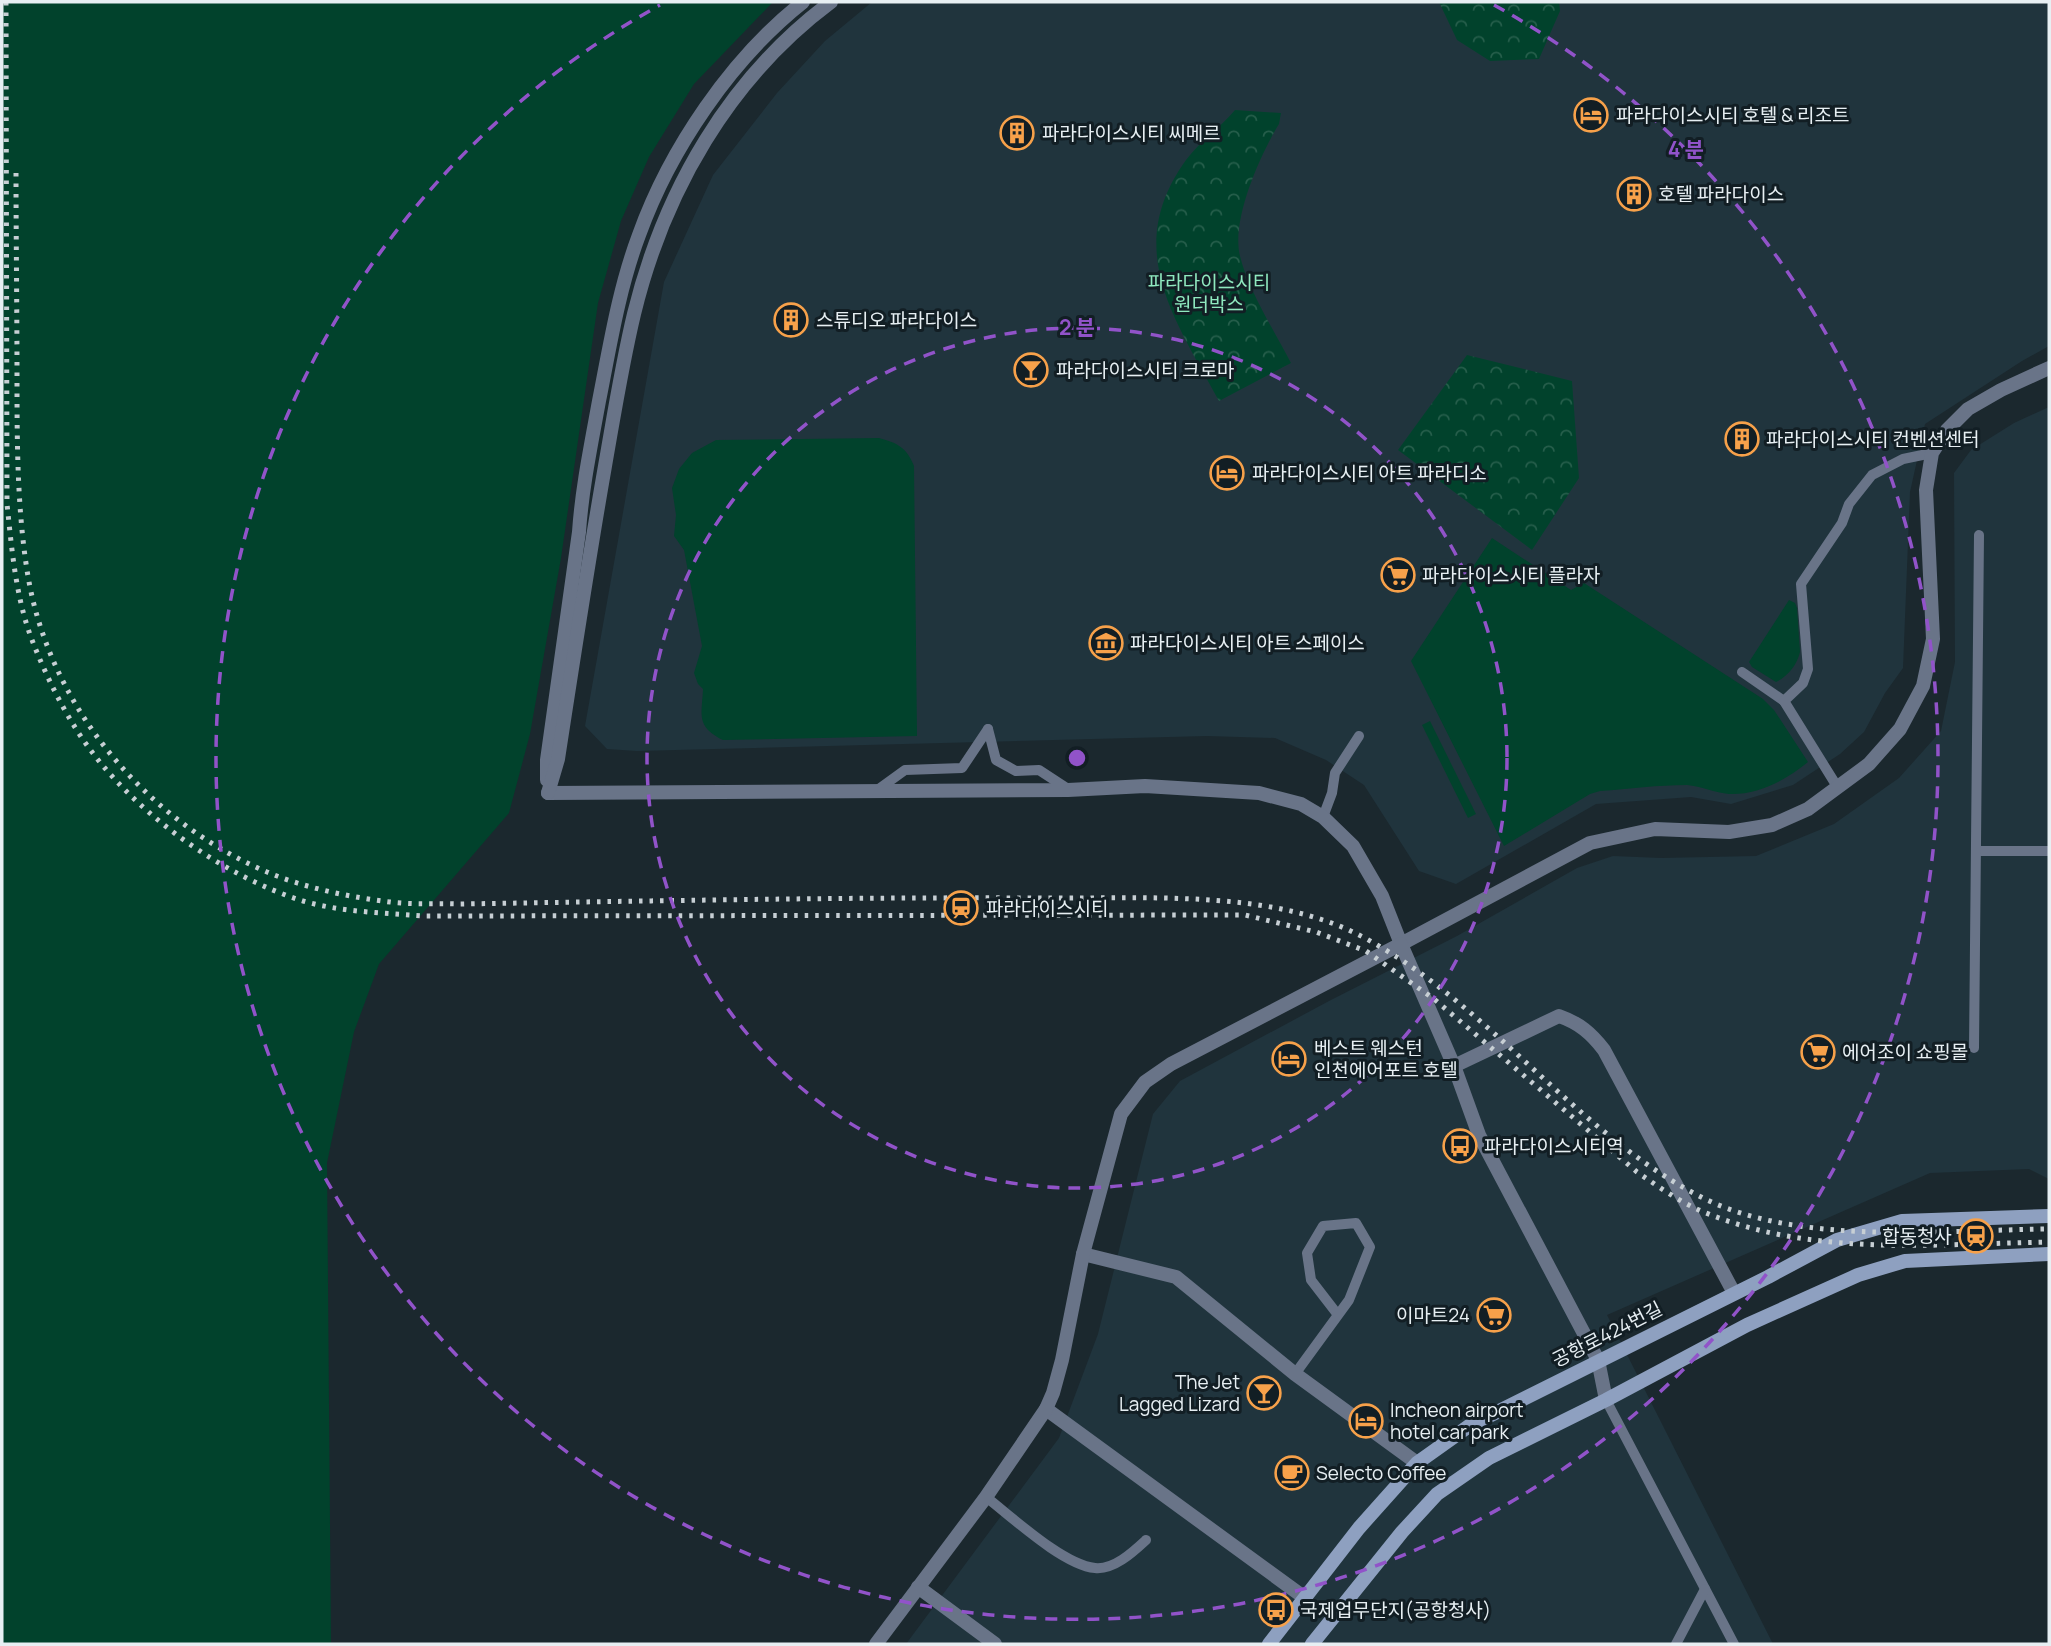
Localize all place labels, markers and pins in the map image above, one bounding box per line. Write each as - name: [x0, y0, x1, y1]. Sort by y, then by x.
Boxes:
- hotel icon: 파라다이스시티 호텔 & 리조트: [1572, 96, 1610, 134]
- place label: 파라다이스시티 호텔 & 리조트: [1616, 102, 1850, 128]
- building icon: 파라다이스시티 씨메르: [998, 114, 1036, 152]
- place label: 파라다이스시티 씨메르: [1042, 120, 1221, 146]
- building icon: 호텔 파라다이스: [1615, 175, 1653, 213]
- place label: 호텔 파라다이스: [1658, 181, 1784, 207]
- building icon: 스튜디오 파라다이스: [772, 301, 810, 339]
- place label: 스튜디오 파라다이스: [816, 307, 977, 333]
- bar icon: 파라다이스시티 크로마: [1012, 351, 1050, 389]
- place label: 파라다이스시티 크로마: [1056, 357, 1235, 383]
- building icon: 파라다이스시티 컨벤션센터: [1723, 420, 1761, 458]
- place label: 파라다이스시티 컨벤션센터: [1766, 426, 1980, 452]
- hotel icon: 파라다이스시티 아트 파라디소: [1208, 454, 1246, 492]
- place label: 파라다이스시티 아트 파라디소: [1252, 460, 1487, 486]
- supermarket icon: 파라다이스시티 플라자: [1379, 556, 1417, 594]
- place label: 파라다이스시티 플라자: [1422, 562, 1601, 588]
- museum icon: 파라다이스시티 아트 스페이스: [1087, 624, 1125, 662]
- place label: 파라다이스시티 아트 스페이스: [1130, 630, 1365, 656]
- centre of rings: [1065, 746, 1089, 770]
- station icon: 파라다이스시티: [942, 889, 980, 927]
- place label: 파라다이스시티: [986, 895, 1108, 921]
- supermarket icon: 에어조이 쇼핑몰: [1799, 1033, 1837, 1071]
- place label: 베스트 웨스턴 인천에어포트 호텔: [1314, 1035, 1458, 1083]
- place label: 에어조이 쇼핑몰: [1842, 1039, 1968, 1065]
- hotel icon: 베스트 웨스턴 인천에어포트 호텔: [1270, 1040, 1308, 1078]
- bus stop icon: 파라다이스시티역: [1441, 1127, 1479, 1165]
- place label: 파라다이스시티역: [1484, 1133, 1624, 1159]
- station icon: 합동청사: [1957, 1217, 1995, 1255]
- place label: 합동청사: [1882, 1223, 1952, 1249]
- supermarket icon: 이마트24: [1475, 1296, 1513, 1334]
- place label: 이마트24: [1396, 1302, 1470, 1328]
- place label: The Jet Lagged Lizard: [1119, 1369, 1240, 1417]
- bar icon: The Jet Lagged Lizard: [1245, 1374, 1283, 1412]
- place label: Incheon airport hotel car park: [1390, 1397, 1524, 1445]
- hotel icon: Incheon airport hotel car park: [1347, 1402, 1385, 1440]
- cafe icon: Selecto Coffee: [1273, 1454, 1311, 1492]
- place label: Selecto Coffee: [1316, 1460, 1446, 1486]
- bus stop icon: 국제업무단지(공항청사): [1257, 1591, 1295, 1629]
- place label: 국제업무단지(공항청사): [1300, 1597, 1491, 1623]

